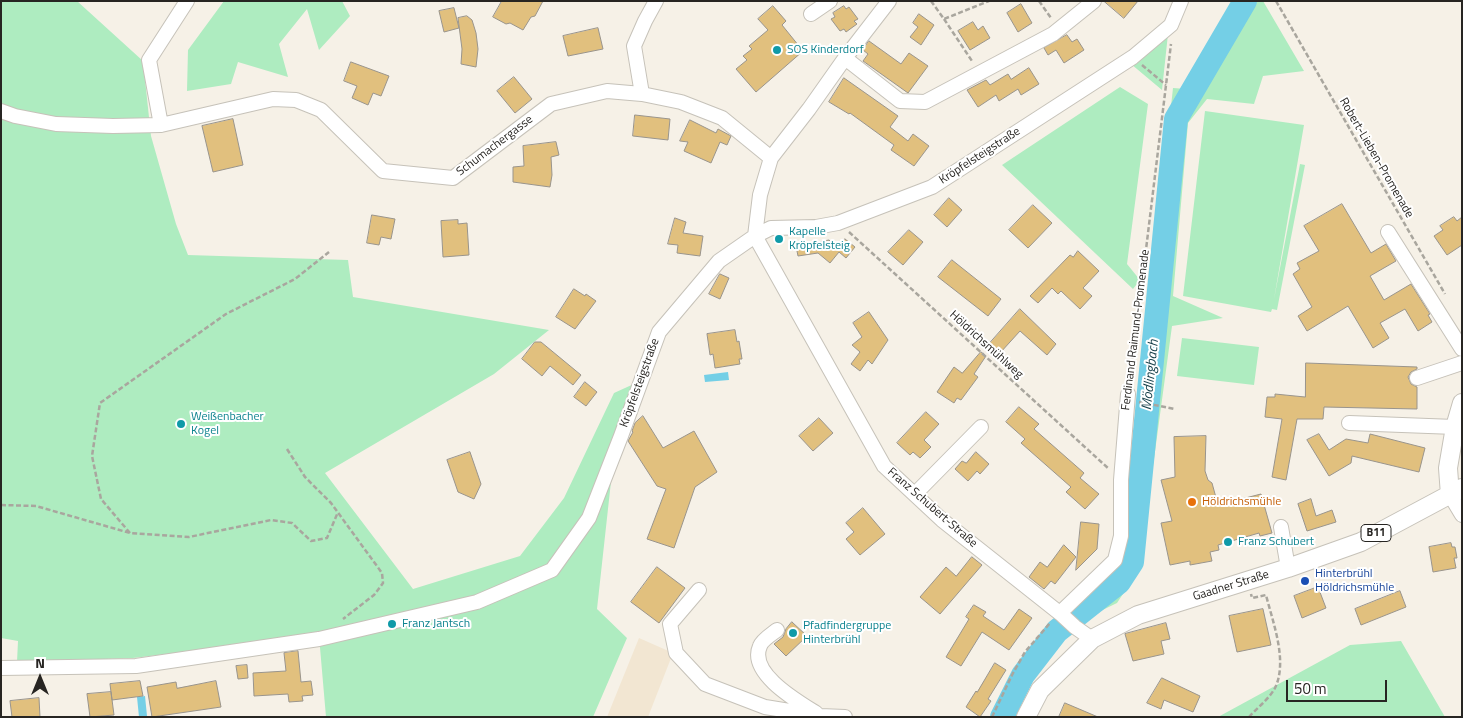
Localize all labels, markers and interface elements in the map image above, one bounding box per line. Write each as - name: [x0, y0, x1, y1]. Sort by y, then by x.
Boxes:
- place label: SOS Kinderdorf: [787, 43, 864, 57]
- marker: SOS Kinderdorf: [771, 44, 783, 56]
- street label: Robert-Lieben-Promenade: [1336, 95, 1416, 221]
- street label: Schumachergasse: [454, 113, 536, 179]
- street label: Kröpfelsteigstraße: [937, 124, 1023, 188]
- place label: Kapelle Kröpfelsteig: [789, 225, 850, 253]
- marker: Kapelle Kröpfelsteig: [773, 233, 785, 245]
- street label: Ferdinand Raimund-Promenade: [1119, 249, 1153, 411]
- street label: Höldrichsmühlweg: [946, 308, 1026, 382]
- street label: Kröpfelsteigstraße: [617, 336, 663, 430]
- water label: Mödlingbach: [1139, 339, 1163, 411]
- place label: Weißenbacher Kogel: [191, 410, 264, 438]
- marker: Weißenbacher Kogel: [175, 418, 187, 430]
- street label: Franz Schubert-Straße: [884, 465, 980, 551]
- place label: Höldrichsmühle: [1202, 495, 1281, 509]
- marker: Höldrichsmühle: [1186, 496, 1198, 508]
- road number: B11: [1361, 524, 1391, 542]
- place label: Franz Schubert: [1238, 535, 1314, 549]
- marker: Franz Schubert: [1222, 536, 1234, 548]
- place label: Hinterbrühl Höldrichsmühle: [1315, 567, 1394, 595]
- street label: Gaadner Straße: [1191, 568, 1271, 604]
- marker: Hinterbrühl Höldrichsmühle: [1299, 575, 1311, 587]
- place label: Franz Jantsch: [402, 617, 470, 631]
- marker: Franz Jantsch: [386, 618, 398, 630]
- place label: Pfadfindergruppe Hinterbrühl: [803, 619, 891, 647]
- marker: Pfadfindergruppe Hinterbrühl: [787, 627, 799, 639]
- text: N: [35, 652, 45, 673]
- north arrow: [15, 653, 65, 703]
- scale bar: [1288, 670, 1389, 702]
- text: 50 m: [1294, 677, 1327, 700]

